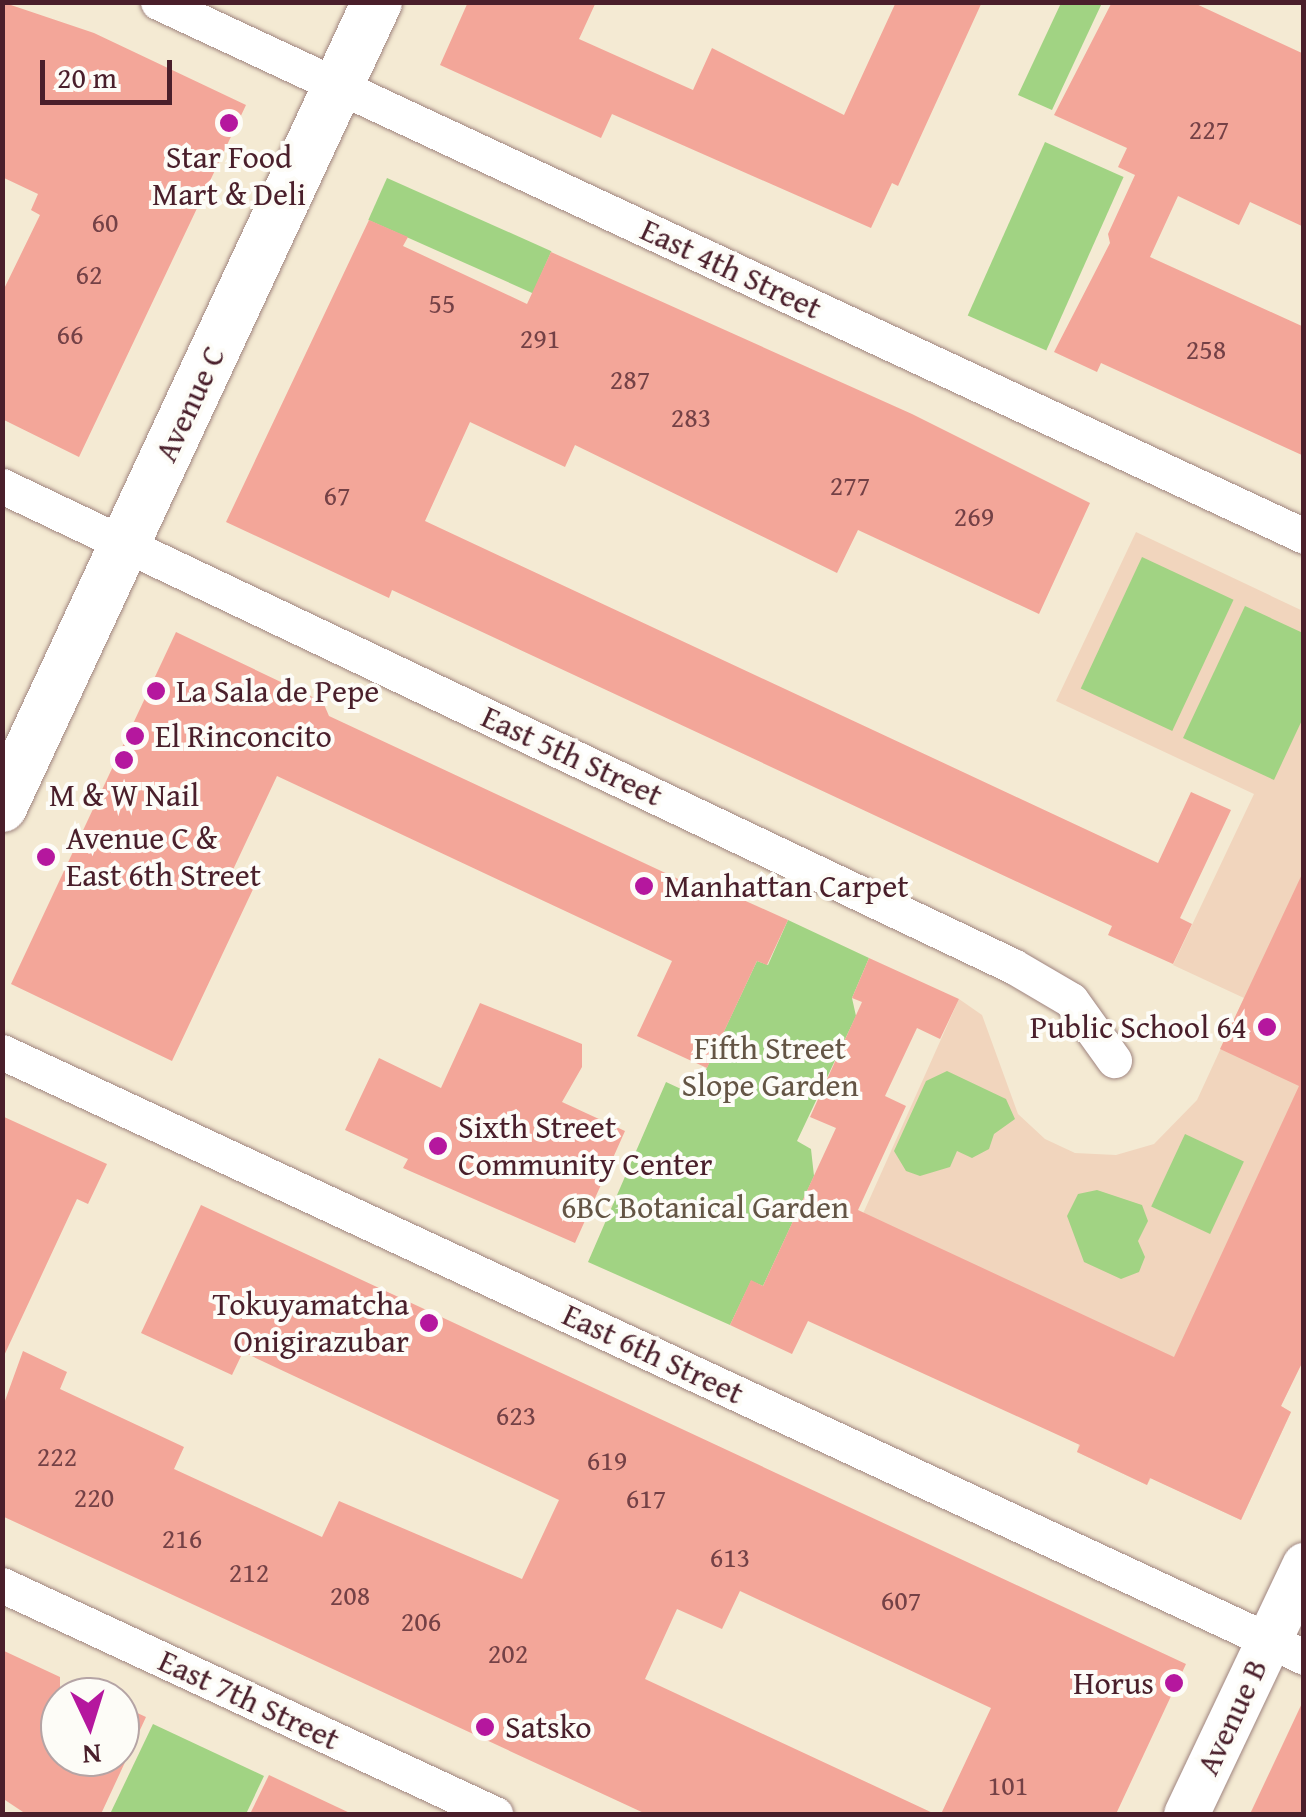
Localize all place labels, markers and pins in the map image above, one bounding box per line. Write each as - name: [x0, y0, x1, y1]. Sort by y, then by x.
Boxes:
- marker: Star Food Mart & Deli: [218, 112, 240, 134]
- place label: Star Food Mart & Deli: [152, 139, 306, 214]
- place label: La Sala de Pepe: [176, 672, 379, 710]
- marker: La Sala de Pepe: [145, 680, 167, 702]
- place label: El Rinconcito: [155, 717, 332, 755]
- marker: El Rinconcito: [124, 725, 146, 747]
- marker: M & W Nail: [113, 749, 135, 771]
- place label: M & W Nail: [49, 776, 199, 814]
- place label: Avenue C & East 6th Street: [66, 820, 261, 895]
- marker: Avenue C & East 6th Street: [35, 846, 57, 868]
- place label: Manhattan Carpet: [664, 867, 908, 905]
- marker: Manhattan Carpet: [633, 875, 655, 897]
- place label: Public School 64: [1030, 1008, 1247, 1046]
- marker: Public School 64: [1256, 1016, 1278, 1038]
- place label: Sixth Street Community Center: [458, 1109, 712, 1184]
- marker: Sixth Street Community Center: [427, 1135, 449, 1157]
- place label: Tokuyamatcha Onigirazubar: [212, 1286, 409, 1361]
- marker: Tokuyamatcha Onigirazubar: [418, 1312, 440, 1334]
- place label: Horus: [1073, 1664, 1154, 1702]
- marker: Horus: [1163, 1672, 1185, 1694]
- place label: Satsko: [505, 1708, 592, 1746]
- marker: Satsko: [474, 1716, 496, 1738]

